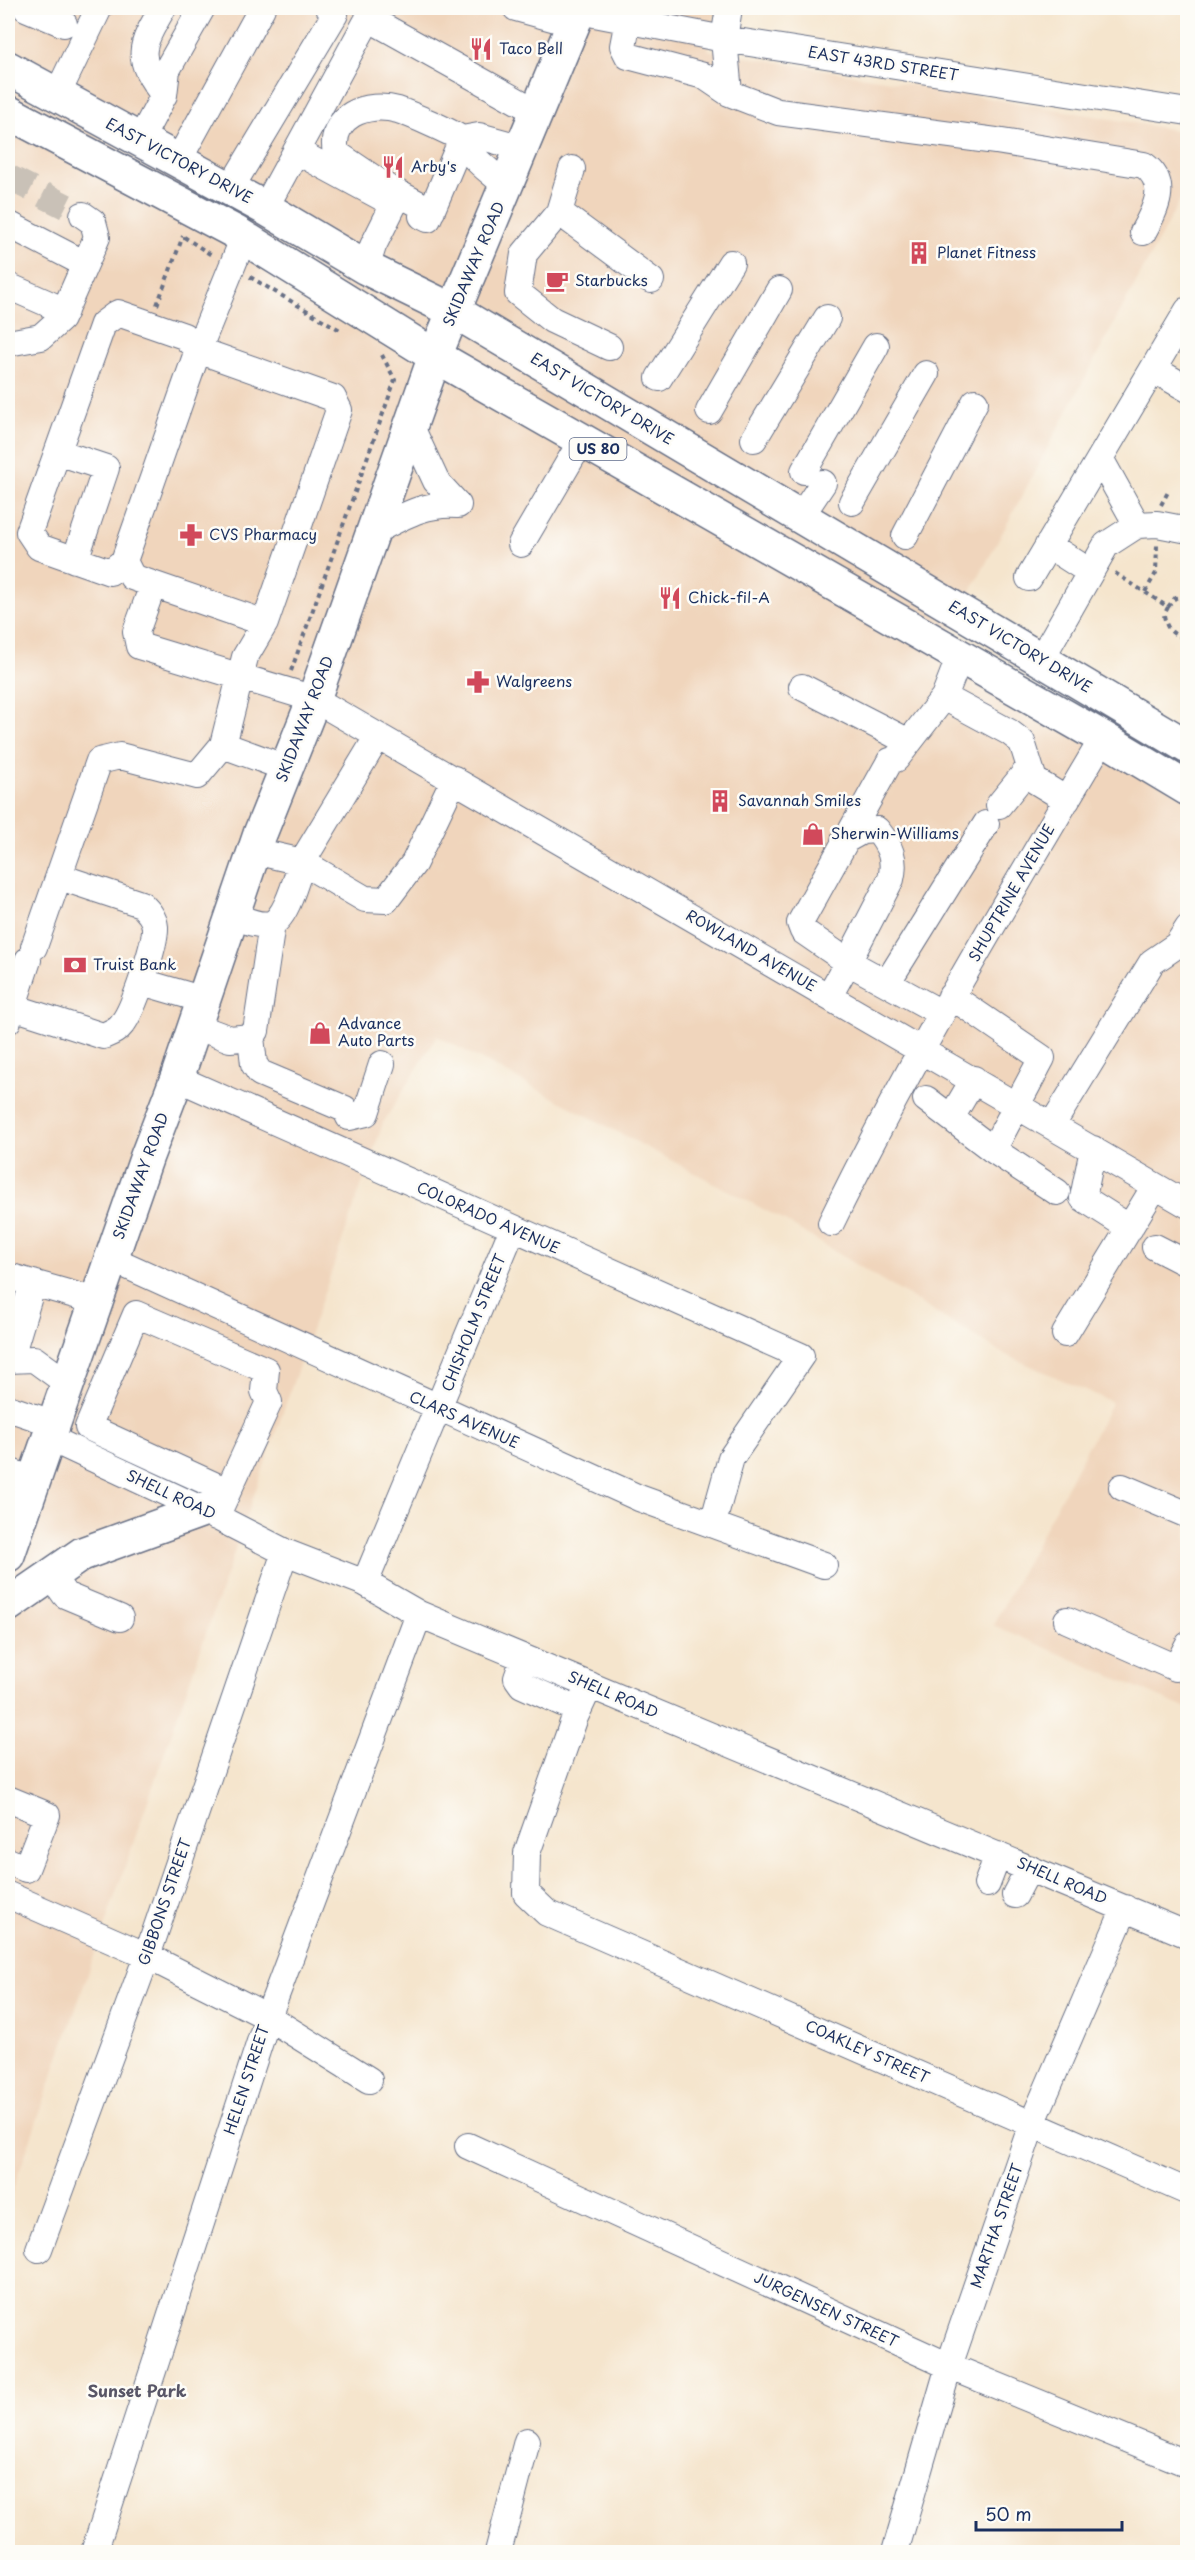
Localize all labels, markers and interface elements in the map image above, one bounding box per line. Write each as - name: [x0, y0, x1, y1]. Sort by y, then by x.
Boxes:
- restaurant icon: Taco Bell: [468, 36, 494, 62]
- place label: Taco Bell: [499, 36, 563, 59]
- street label: EAST 43RD STREET: [806, 39, 961, 86]
- street label: EAST VICTORY DRIVE: [102, 111, 257, 208]
- restaurant icon: Arby's: [380, 154, 406, 180]
- place label: Arby's: [411, 154, 457, 177]
- street label: SKIDAWAY ROAD: [436, 197, 509, 329]
- building icon: Planet Fitness: [906, 240, 932, 266]
- place label: Planet Fitness: [937, 240, 1036, 263]
- cafe icon: Starbucks: [544, 268, 570, 294]
- place label: Starbucks: [575, 268, 648, 291]
- street label: EAST VICTORY DRIVE: [527, 346, 679, 450]
- road number: US 80: [570, 438, 626, 460]
- pharmacy icon: CVS Pharmacy: [178, 522, 204, 548]
- place label: CVS Pharmacy: [209, 522, 317, 545]
- restaurant icon: Chick-fil-A: [657, 585, 683, 611]
- place label: Chick-fil-A: [688, 585, 770, 608]
- street label: EAST VICTORY DRIVE: [945, 594, 1097, 698]
- street label: SKIDAWAY ROAD: [269, 652, 338, 785]
- pharmacy icon: Walgreens: [465, 669, 491, 695]
- place label: Walgreens: [496, 669, 572, 692]
- building icon: Savannah Smiles: [707, 788, 733, 814]
- place label: Savannah Smiles: [738, 788, 861, 811]
- street label: SHUPTRINE AVENUE: [962, 819, 1060, 965]
- shop icon: Sherwin-Williams: [800, 821, 826, 847]
- place label: Sherwin-Williams: [831, 821, 959, 844]
- street label: ROWLAND AVENUE: [682, 903, 821, 997]
- bank icon: Truist Bank: [62, 952, 88, 978]
- place label: Truist Bank: [93, 952, 176, 975]
- place label: Advance Auto Parts: [338, 1011, 414, 1051]
- shop icon: Advance Auto Parts: [307, 1020, 333, 1046]
- street label: SKIDAWAY ROAD: [106, 1109, 173, 1242]
- street label: COLORADO AVENUE: [413, 1175, 564, 1259]
- street label: CHISHOLM STREET: [435, 1250, 511, 1395]
- street label: CLARS AVENUE: [406, 1384, 523, 1453]
- street label: SHELL ROAD: [123, 1463, 220, 1524]
- street label: SHELL ROAD: [565, 1664, 662, 1723]
- street label: GIBBONS STREET: [131, 1834, 196, 1968]
- street label: SHELL ROAD: [1014, 1850, 1111, 1909]
- street label: COAKLEY STREET: [802, 2013, 934, 2089]
- street label: HELEN STREET: [217, 2021, 274, 2137]
- street label: MARTHA STREET: [963, 2159, 1028, 2291]
- street label: JURGENSEN STREET: [751, 2265, 903, 2353]
- district label: Sunset Park: [88, 2378, 187, 2402]
- scale bar: [976, 2494, 1122, 2532]
- text: 50 m: [985, 2500, 1032, 2527]

